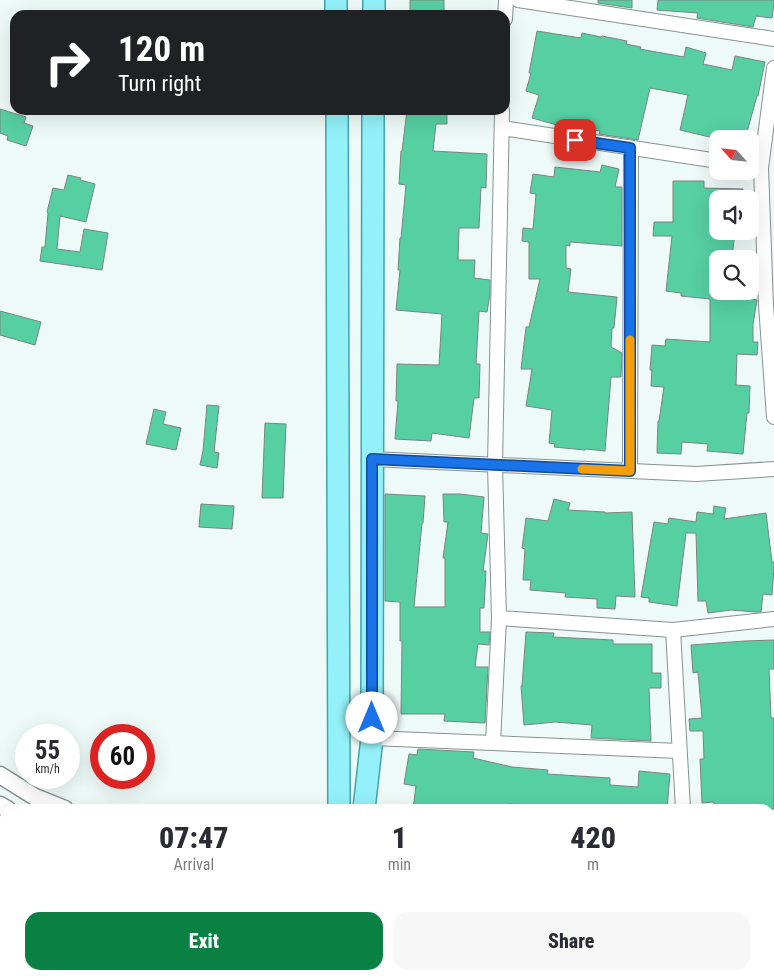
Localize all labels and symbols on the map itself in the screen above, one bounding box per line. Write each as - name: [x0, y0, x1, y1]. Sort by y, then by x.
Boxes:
- pin: [554, 119, 596, 161]
- north arrow: [709, 130, 759, 180]
- position arrow: [345, 691, 397, 743]
- speed limit sign: 60: [90, 724, 155, 789]

